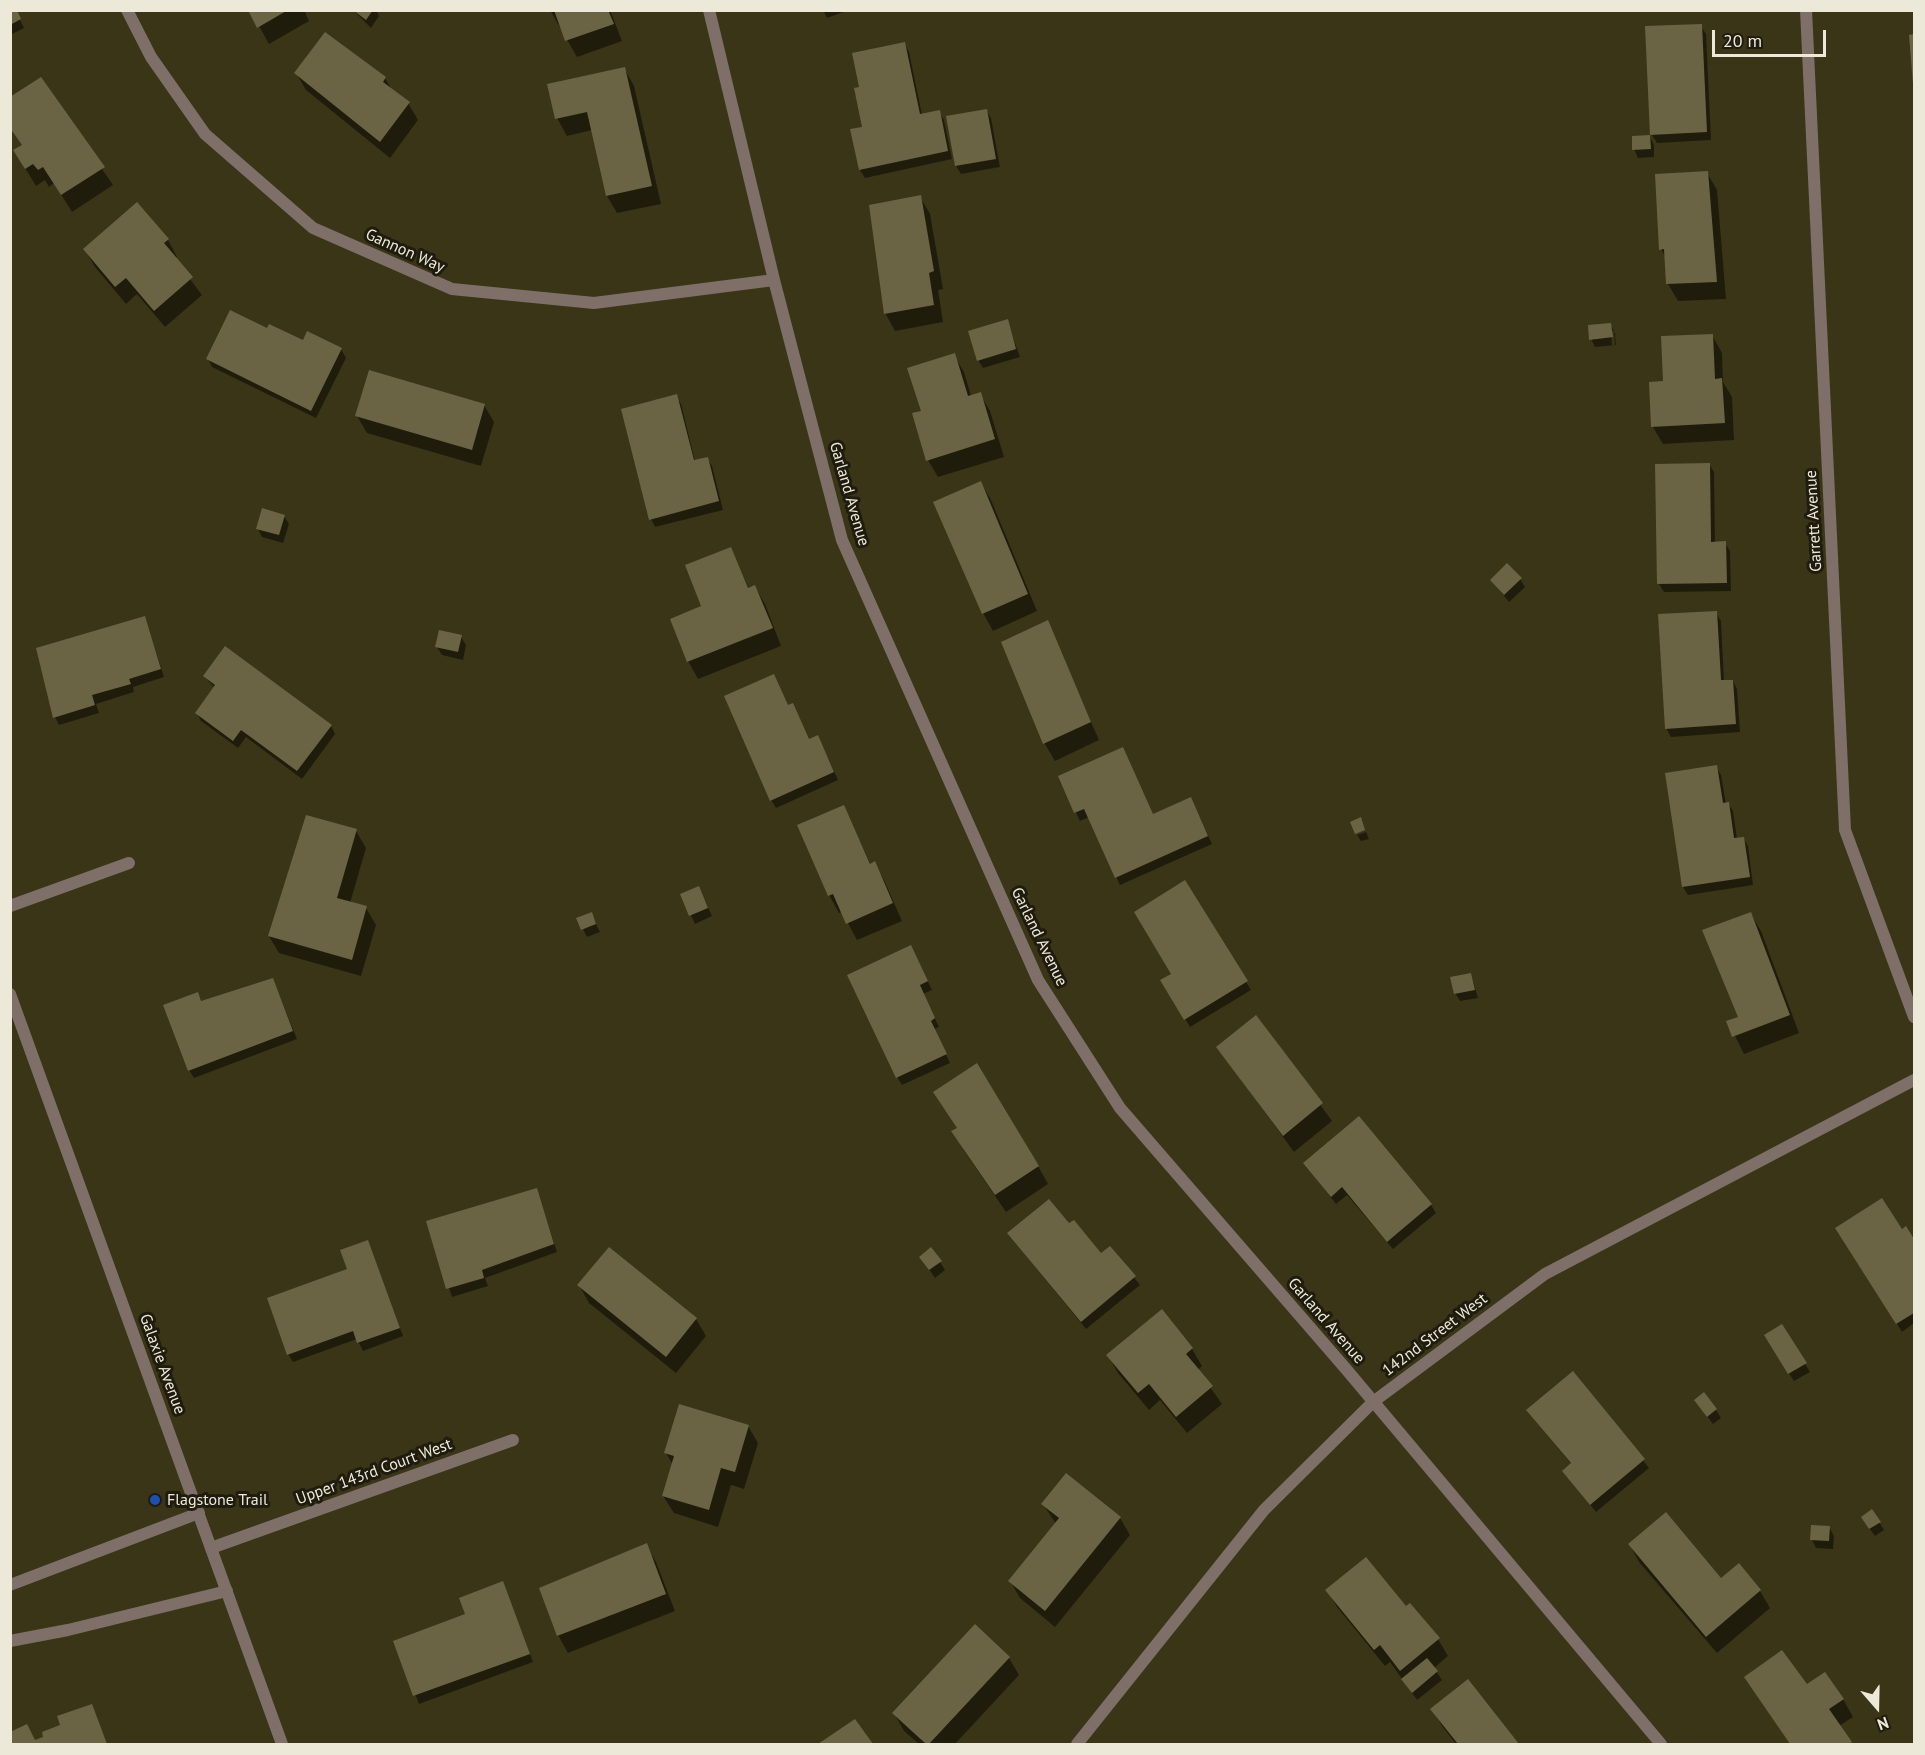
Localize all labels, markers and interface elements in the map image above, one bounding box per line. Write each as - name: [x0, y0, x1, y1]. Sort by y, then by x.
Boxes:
- scale bar: [1715, 18, 1829, 56]
- text: 20 m: [1723, 29, 1762, 52]
- street label: Gannon Way: [362, 225, 448, 277]
- street label: Garland Avenue: [825, 440, 873, 548]
- street label: Garrett Avenue: [1802, 470, 1826, 572]
- street label: Garland Avenue: [1007, 885, 1071, 989]
- street label: Garland Avenue: [1284, 1274, 1368, 1368]
- street label: 142nd Street West: [1379, 1289, 1491, 1381]
- street label: Galaxie Avenue: [135, 1311, 189, 1417]
- street label: Upper 143rd Court West: [294, 1435, 454, 1509]
- place label: Flagstone Trail: [167, 1490, 268, 1510]
- marker: Flagstone Trail: [148, 1493, 162, 1507]
- north arrow: [1847, 1677, 1907, 1737]
- text: N: [1875, 1713, 1892, 1735]

